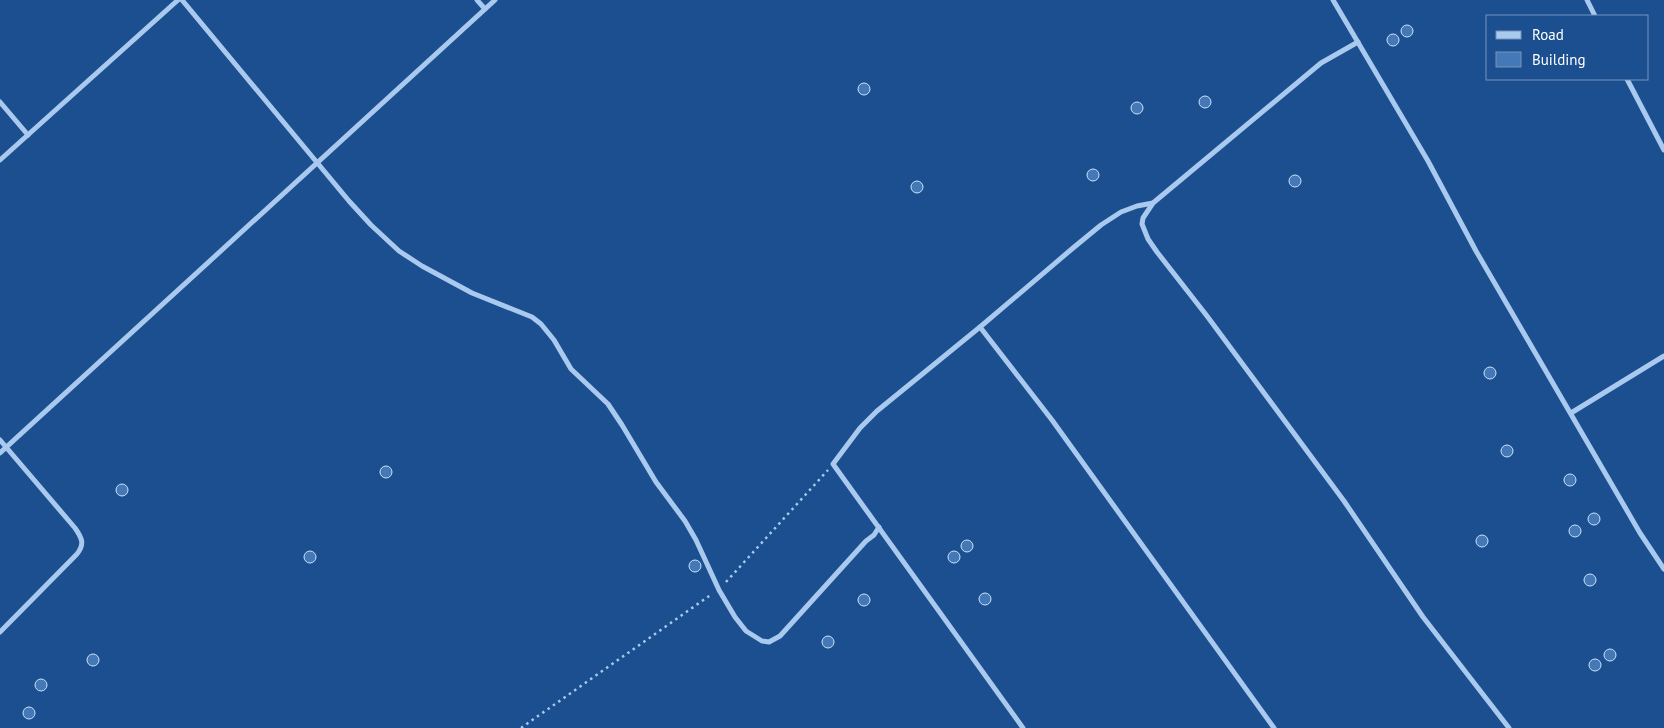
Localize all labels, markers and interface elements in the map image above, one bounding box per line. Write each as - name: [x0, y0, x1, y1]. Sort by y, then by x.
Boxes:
- legend: [1486, 15, 1649, 80]
- text: Road: [1532, 25, 1564, 44]
- text: Building: [1532, 50, 1586, 69]

